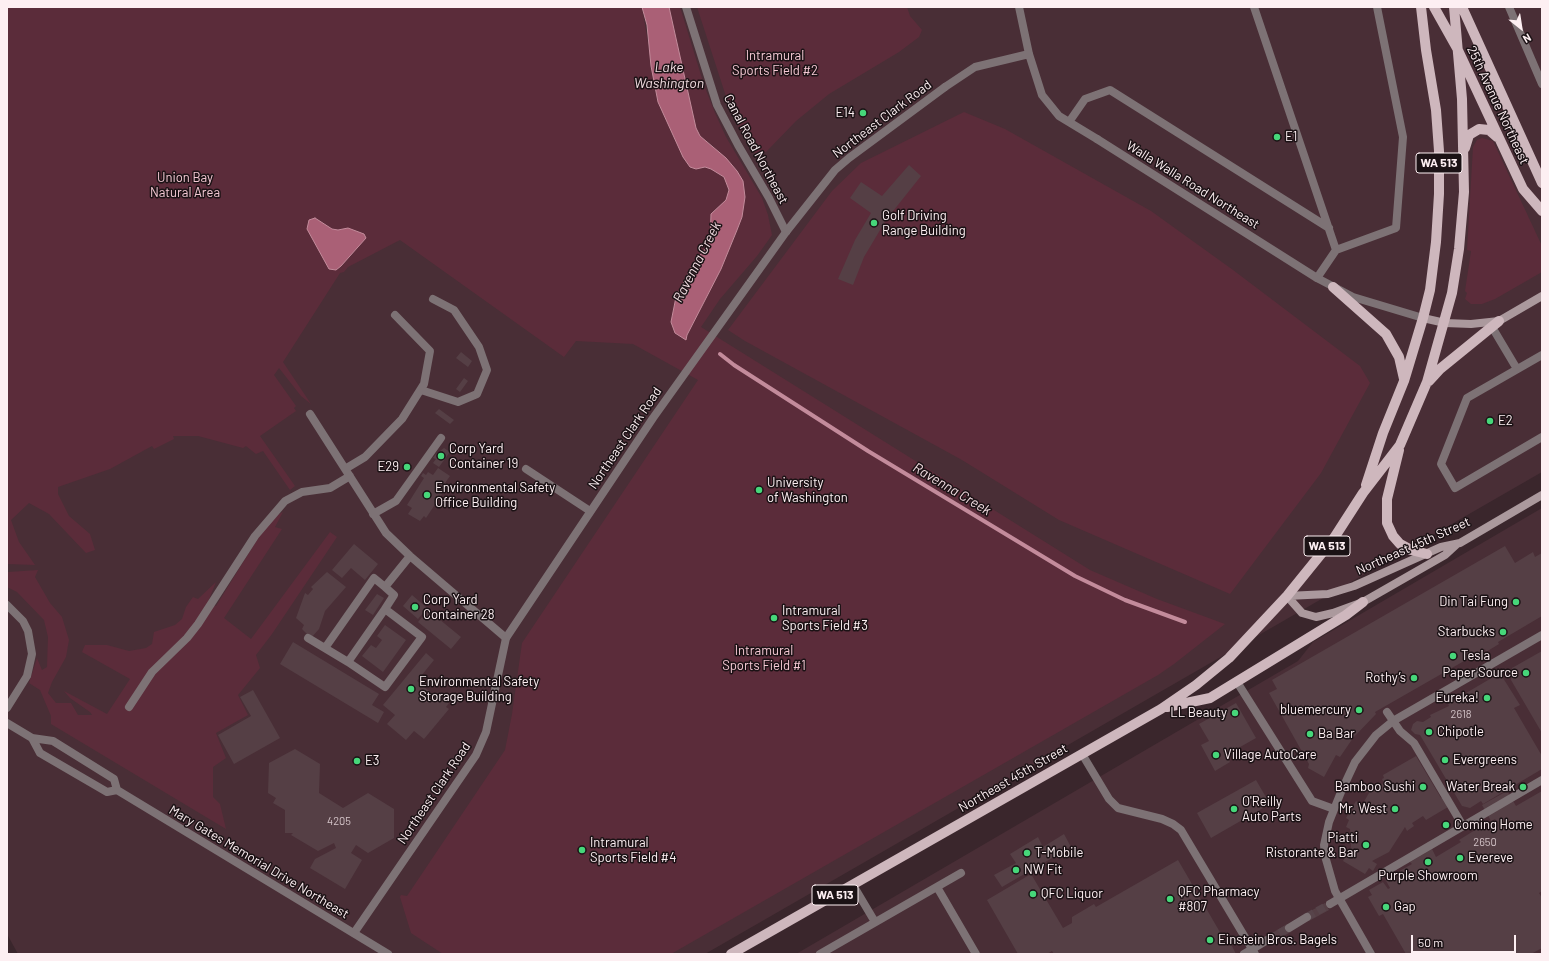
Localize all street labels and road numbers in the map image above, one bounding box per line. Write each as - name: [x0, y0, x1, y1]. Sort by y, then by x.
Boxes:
- street label: 25th Avenue Northeast: [1464, 43, 1532, 167]
- street label: Northeast Clark Road: [830, 77, 934, 161]
- street label: Canal Road Northeast: [720, 92, 792, 206]
- street label: Walla Walla Road Northeast: [1124, 138, 1262, 232]
- road number: WA 513: [1416, 153, 1462, 173]
- street label: Northeast Clark Road: [585, 384, 665, 492]
- street label: Northeast 45th Street: [1354, 514, 1472, 578]
- road number: WA 513: [1304, 536, 1350, 556]
- street label: Northeast Clark Road: [394, 739, 474, 847]
- street label: Northeast 45th Street: [956, 740, 1070, 816]
- street label: Mary Gates Memorial Drive Northeast: [166, 802, 352, 922]
- road number: WA 513: [812, 885, 858, 905]

